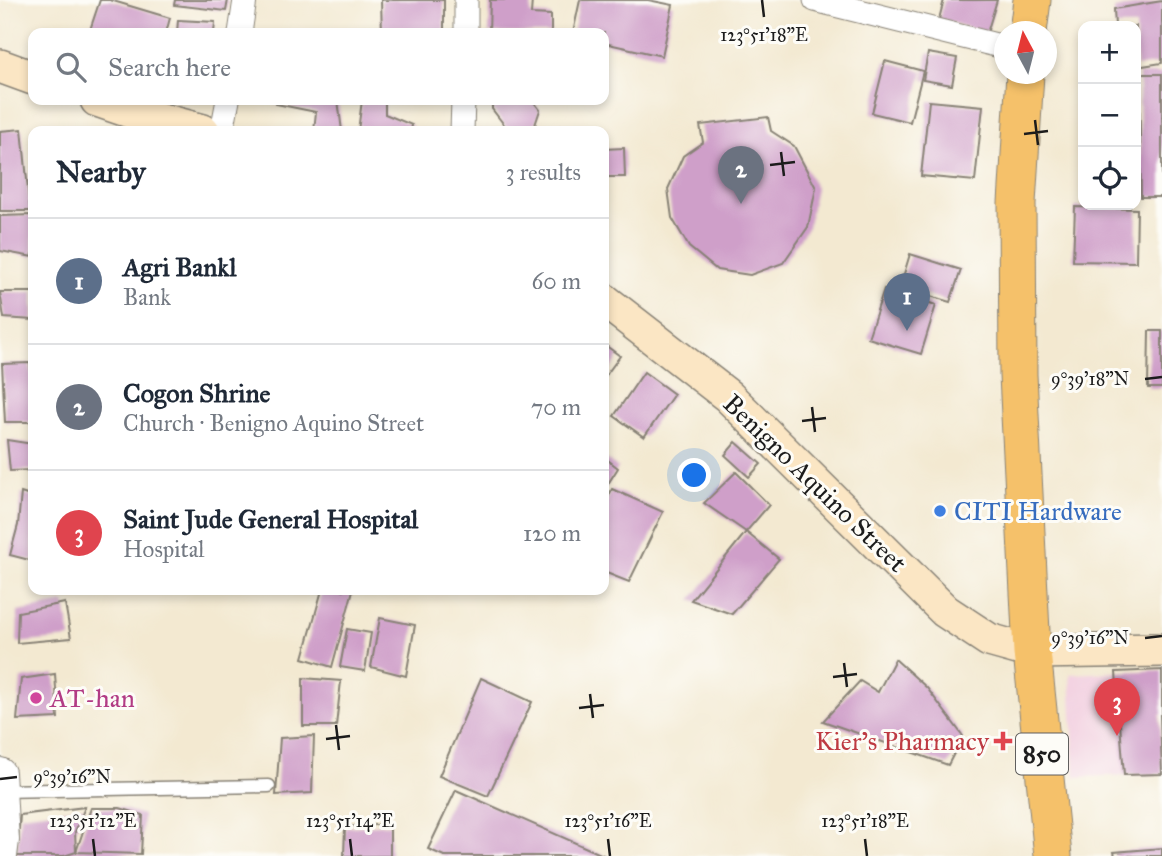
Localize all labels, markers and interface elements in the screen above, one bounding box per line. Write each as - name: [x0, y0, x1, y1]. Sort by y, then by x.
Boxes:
- north arrow: [994, 21, 1057, 84]
- map controls: [1078, 21, 1141, 210]
- button: +: [1078, 21, 1141, 84]
- text: 123°51'18"E: [720, 24, 808, 46]
- search box: [28, 28, 609, 105]
- icon: search: [52, 48, 90, 86]
- text: Search here: [108, 51, 231, 83]
- button: −: [1078, 84, 1141, 147]
- pin: 2: [718, 146, 764, 204]
- button: locate: [1078, 147, 1141, 210]
- text: Nearby: [56, 154, 146, 190]
- text: 3 results: [505, 158, 581, 186]
- text: Agri Bankl: [123, 251, 236, 283]
- text: 1: [74, 267, 84, 295]
- text: 60 m: [532, 267, 581, 295]
- pin: 1: [884, 273, 930, 331]
- text: Bank: [123, 283, 171, 311]
- text: 9°39'18"N: [1051, 368, 1129, 390]
- text: Cogon Shrine: [123, 377, 270, 409]
- street label: Benigno Aquino Street: [717, 387, 913, 579]
- text: 2: [73, 393, 85, 421]
- text: 70 m: [531, 393, 581, 421]
- text: Church · Benigno Aquino Street: [123, 409, 424, 437]
- your location: [677, 458, 711, 492]
- place label: CITI Hardware: [954, 495, 1122, 527]
- text: Saint Jude General Hospital: [123, 503, 418, 535]
- marker: CITI Hardware: [932, 503, 948, 519]
- text: 3: [74, 519, 84, 547]
- text: 120 m: [523, 519, 581, 547]
- text: Hospital: [123, 535, 205, 563]
- text: 9°39'16"N: [1051, 627, 1129, 649]
- pin: 3: [1094, 678, 1140, 736]
- place label: AT-han: [49, 682, 135, 714]
- marker: AT-han: [28, 690, 44, 706]
- place label: Kier's Pharmacy: [815, 725, 990, 757]
- marker: Kier's Pharmacy: [995, 733, 1011, 749]
- road number: 850: [1016, 734, 1068, 774]
- text: 9°39'16"N: [33, 766, 111, 788]
- text: 123°51'12"E: [50, 810, 137, 832]
- text: 123°51'14"E: [306, 810, 394, 832]
- text: 123°51'16"E: [564, 810, 652, 832]
- text: 123°51'18"E: [821, 810, 909, 832]

